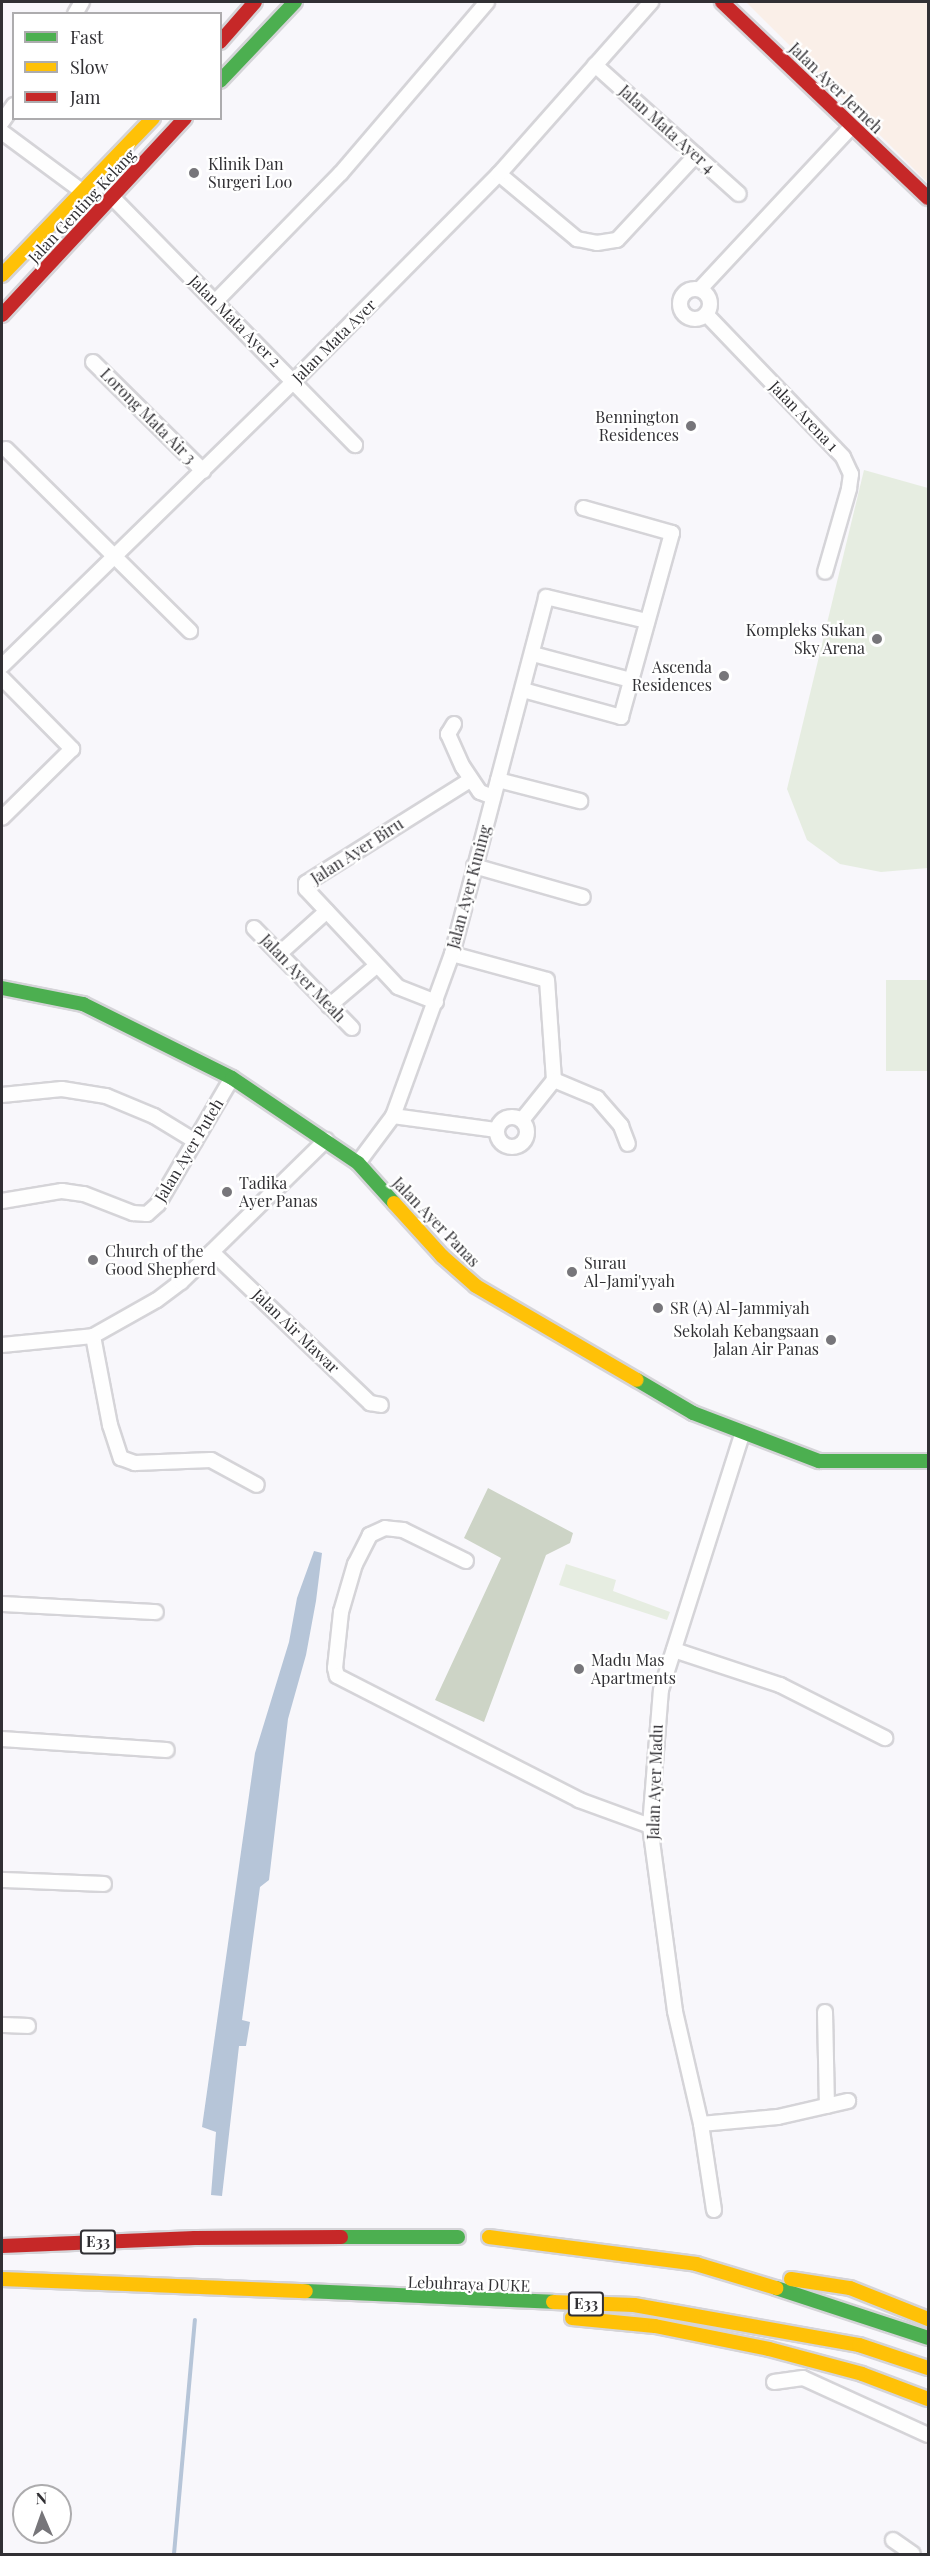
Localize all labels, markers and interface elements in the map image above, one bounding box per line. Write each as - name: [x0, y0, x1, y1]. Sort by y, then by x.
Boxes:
- legend: [12, 12, 222, 120]
- text: Fast: [70, 25, 103, 49]
- street label: Jalan Ayer Jerneh: [785, 38, 887, 138]
- text: Slow: [70, 55, 108, 79]
- street label: Jalan Mata Ayer 4: [615, 81, 719, 177]
- text: Jam: [70, 85, 100, 109]
- street label: Jalan Genting Kelang: [24, 145, 140, 267]
- place label: Klinik Dan Surgeri Loo: [208, 154, 292, 192]
- marker: Klinik Dan Surgeri Loo: [185, 164, 203, 182]
- street label: Jalan Mata Ayer 2: [185, 271, 285, 371]
- street label: Jalan Mata Ayer: [288, 295, 380, 387]
- street label: Lorong Mata Air 3: [96, 364, 200, 468]
- street label: Jalan Arena 1: [765, 376, 843, 456]
- place label: Bennington Residences: [595, 407, 679, 445]
- marker: Bennington Residences: [684, 419, 698, 433]
- place label: Kompleks Sukan Sky Arena: [746, 620, 865, 658]
- marker: Kompleks Sukan Sky Arena: [870, 632, 884, 646]
- place label: Ascenda Residences: [632, 657, 712, 695]
- marker: Ascenda Residences: [717, 669, 731, 683]
- street label: Jalan Ayer Biru: [307, 814, 407, 888]
- street label: Jalan Ayer Kuning: [443, 823, 495, 951]
- street label: Jalan Ayer Meah: [256, 930, 350, 1026]
- street label: Jalan Ayer Puteh: [150, 1095, 228, 1205]
- place label: Tadika Ayer Panas: [239, 1173, 318, 1211]
- street label: Jalan Ayer Panas: [388, 1173, 484, 1271]
- marker: Tadika Ayer Panas: [220, 1185, 234, 1199]
- place label: Church of the Good Shepherd: [105, 1241, 216, 1279]
- marker: Church of the Good Shepherd: [86, 1253, 100, 1267]
- place label: Surau Al-Jami'yyah: [584, 1253, 675, 1291]
- marker: Surau Al-Jami'yyah: [565, 1265, 579, 1279]
- street label: Jalan Air Mawar: [248, 1285, 344, 1377]
- place label: SR (A) Al-Jammiyah: [670, 1298, 810, 1318]
- marker: SR (A) Al-Jammiyah: [651, 1301, 665, 1315]
- place label: Sekolah Kebangsaan Jalan Air Panas: [673, 1321, 819, 1359]
- marker: Sekolah Kebangsaan Jalan Air Panas: [824, 1333, 838, 1347]
- place label: Madu Mas Apartments: [591, 1650, 676, 1688]
- marker: Madu Mas Apartments: [572, 1662, 586, 1676]
- street label: Jalan Ayer Madu: [643, 1723, 667, 1841]
- road number: E33: [78, 2230, 118, 2254]
- street label: Lebuhraya DUKE: [407, 2272, 531, 2296]
- road number: E33: [566, 2292, 606, 2316]
- north arrow: [12, 2484, 72, 2544]
- text: N: [35, 2487, 48, 2508]

